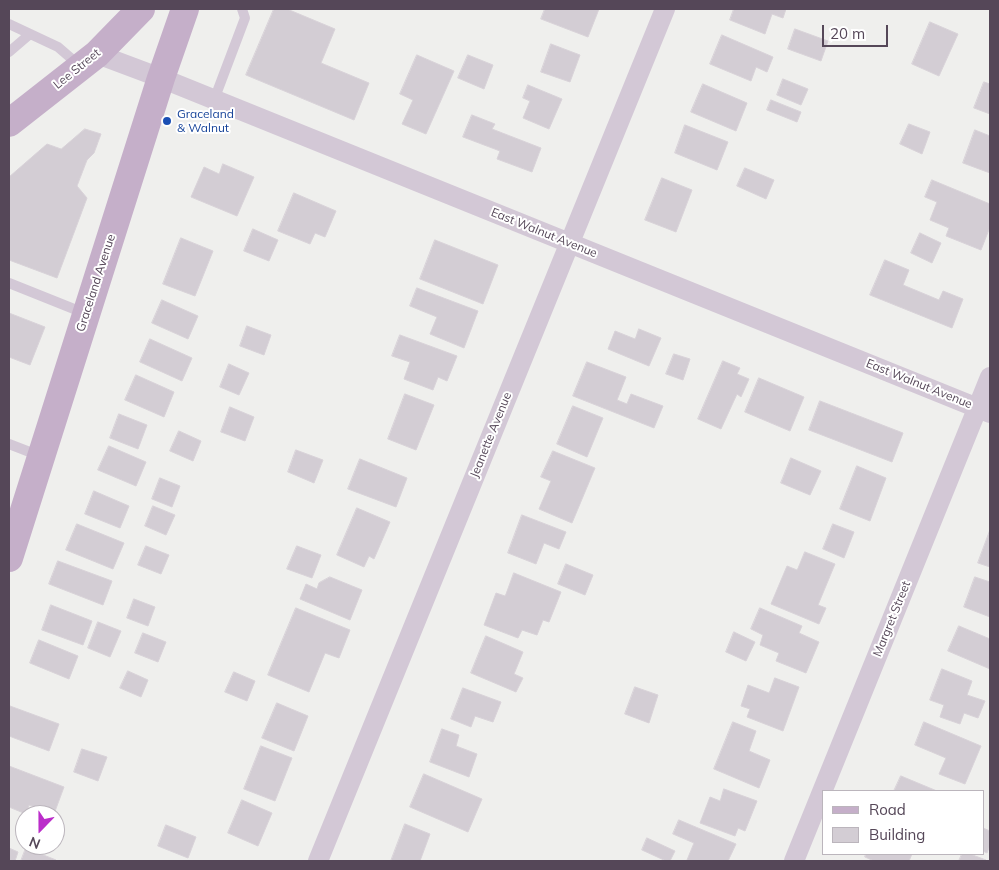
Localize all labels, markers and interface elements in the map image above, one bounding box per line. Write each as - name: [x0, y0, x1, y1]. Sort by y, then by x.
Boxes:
- scale bar: [824, 15, 890, 47]
- text: 20 m: [830, 24, 865, 43]
- street label: Lee Street: [51, 46, 103, 92]
- place label: Graceland & Walnut: [177, 107, 234, 135]
- marker: Graceland & Walnut: [161, 115, 173, 127]
- street label: East Walnut Avenue: [489, 205, 599, 261]
- street label: Graceland Avenue: [73, 232, 119, 334]
- street label: East Walnut Avenue: [864, 356, 974, 412]
- street label: Jeanette Avenue: [467, 390, 515, 480]
- street label: Margret Street: [870, 579, 914, 659]
- legend: [822, 790, 984, 855]
- text: Road: [869, 800, 906, 819]
- north arrow: [15, 805, 65, 855]
- text: Building: [869, 825, 925, 844]
- text: N: [26, 833, 43, 853]

